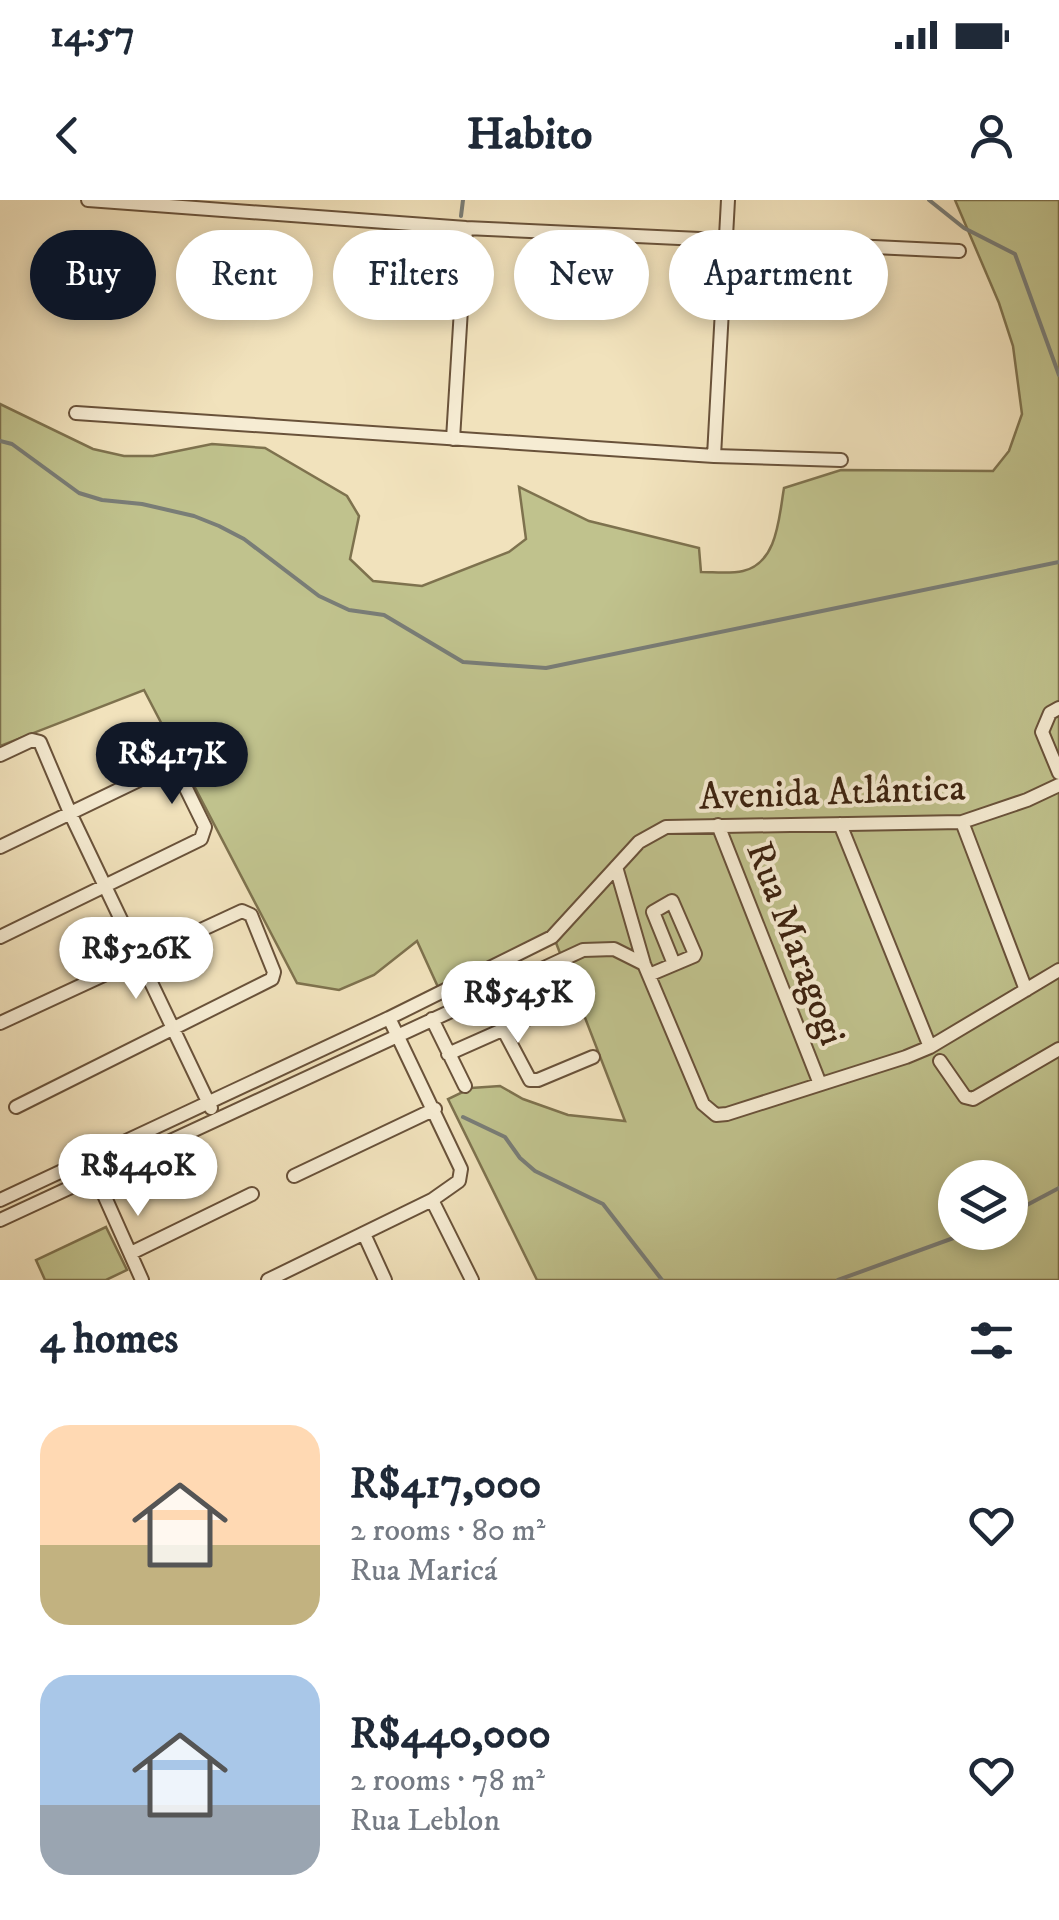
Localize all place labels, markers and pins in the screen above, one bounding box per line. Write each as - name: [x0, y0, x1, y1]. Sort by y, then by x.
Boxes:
- pin: R$417K: [91, 722, 253, 807]
- pin: R$526K: [55, 917, 217, 1002]
- pin: R$545K: [437, 961, 599, 1046]
- pin: R$440K: [57, 1134, 219, 1219]

